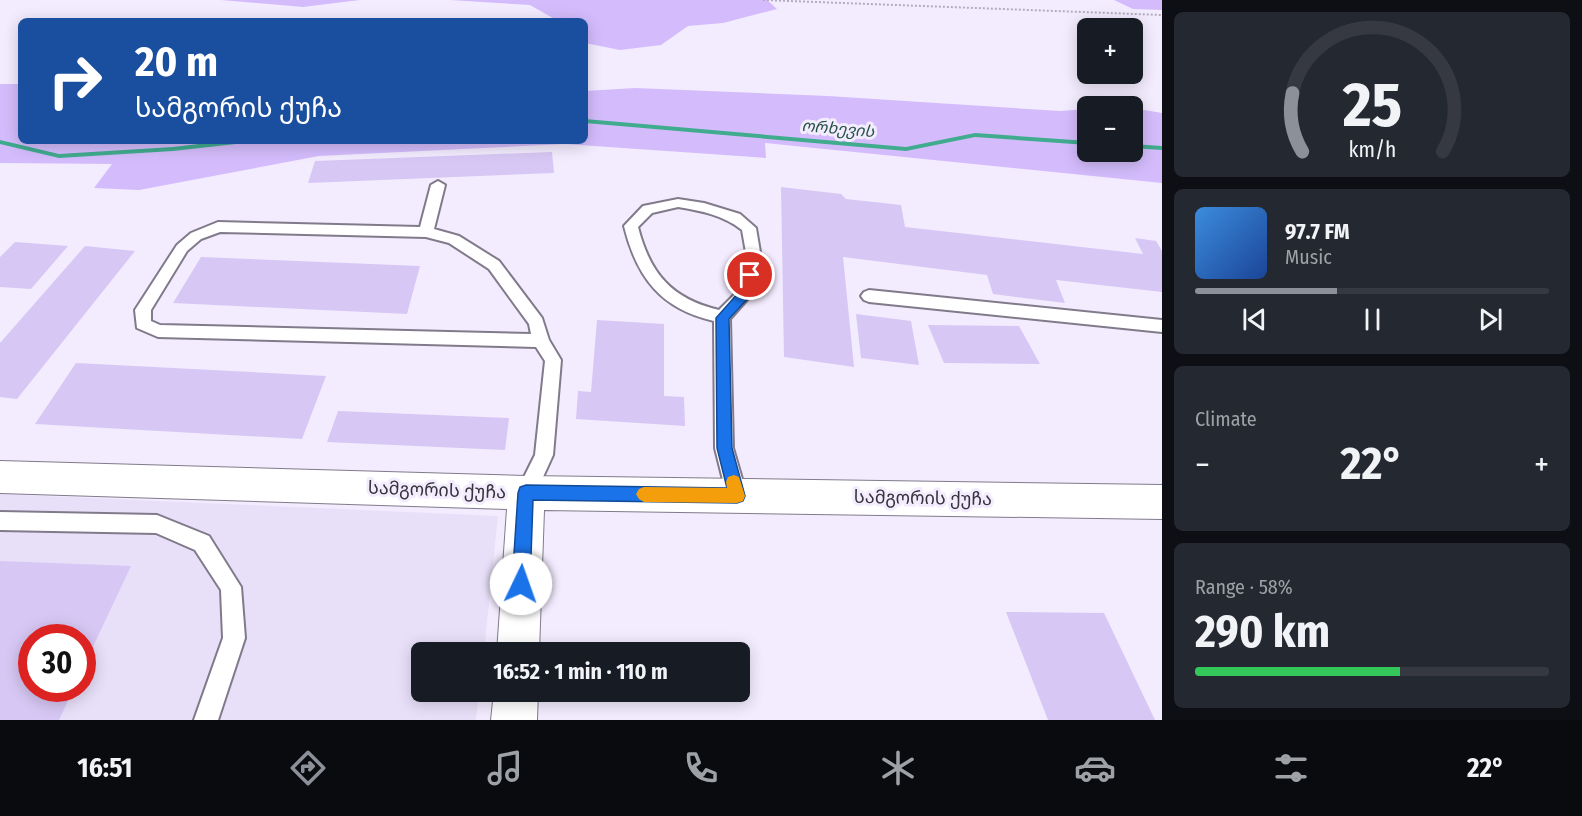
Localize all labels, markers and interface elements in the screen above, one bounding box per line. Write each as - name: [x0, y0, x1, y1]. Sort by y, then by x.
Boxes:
- map controls: [1077, 18, 1143, 162]
- button: +: [1077, 18, 1143, 84]
- text: 20 m: [135, 37, 218, 87]
- icon: right: [36, 42, 114, 120]
- text: 25: [1341, 68, 1402, 143]
- text: სამგორის ქუჩა: [135, 92, 342, 124]
- button: −: [1077, 96, 1143, 162]
- water label: ორხევის: [801, 116, 875, 141]
- text: km/h: [1348, 137, 1396, 163]
- text: 97.7 FM: [1285, 218, 1349, 245]
- text: Music: [1285, 245, 1332, 269]
- pin: [724, 249, 775, 300]
- icon: arrive: [733, 258, 766, 291]
- icon: previous: [1238, 303, 1271, 336]
- icon: pause: [1356, 303, 1389, 336]
- icon: next: [1474, 303, 1507, 336]
- text: Climate: [1195, 407, 1257, 431]
- text: 22°: [1341, 437, 1403, 491]
- text: −: [1195, 445, 1210, 485]
- text: +: [1534, 445, 1549, 485]
- street label: სამგორის ქუჩა: [368, 477, 506, 503]
- street label: სამგორის ქუჩა: [854, 486, 992, 510]
- position arrow: [489, 552, 553, 616]
- text: Range · 58%: [1195, 575, 1293, 599]
- text: 290 km: [1195, 605, 1330, 659]
- speed limit sign: 30: [18, 624, 96, 702]
- text: 16:52 · 1 min · 110 m: [493, 658, 668, 685]
- icon: directions: [287, 747, 329, 789]
- icon: music: [484, 747, 526, 789]
- icon: phone: [680, 747, 722, 789]
- icon: climate: [877, 747, 919, 789]
- icon: car: [1074, 747, 1116, 789]
- icon: filters: [1270, 747, 1312, 789]
- text: 16:51: [77, 752, 132, 784]
- text: 22°: [1467, 752, 1505, 784]

